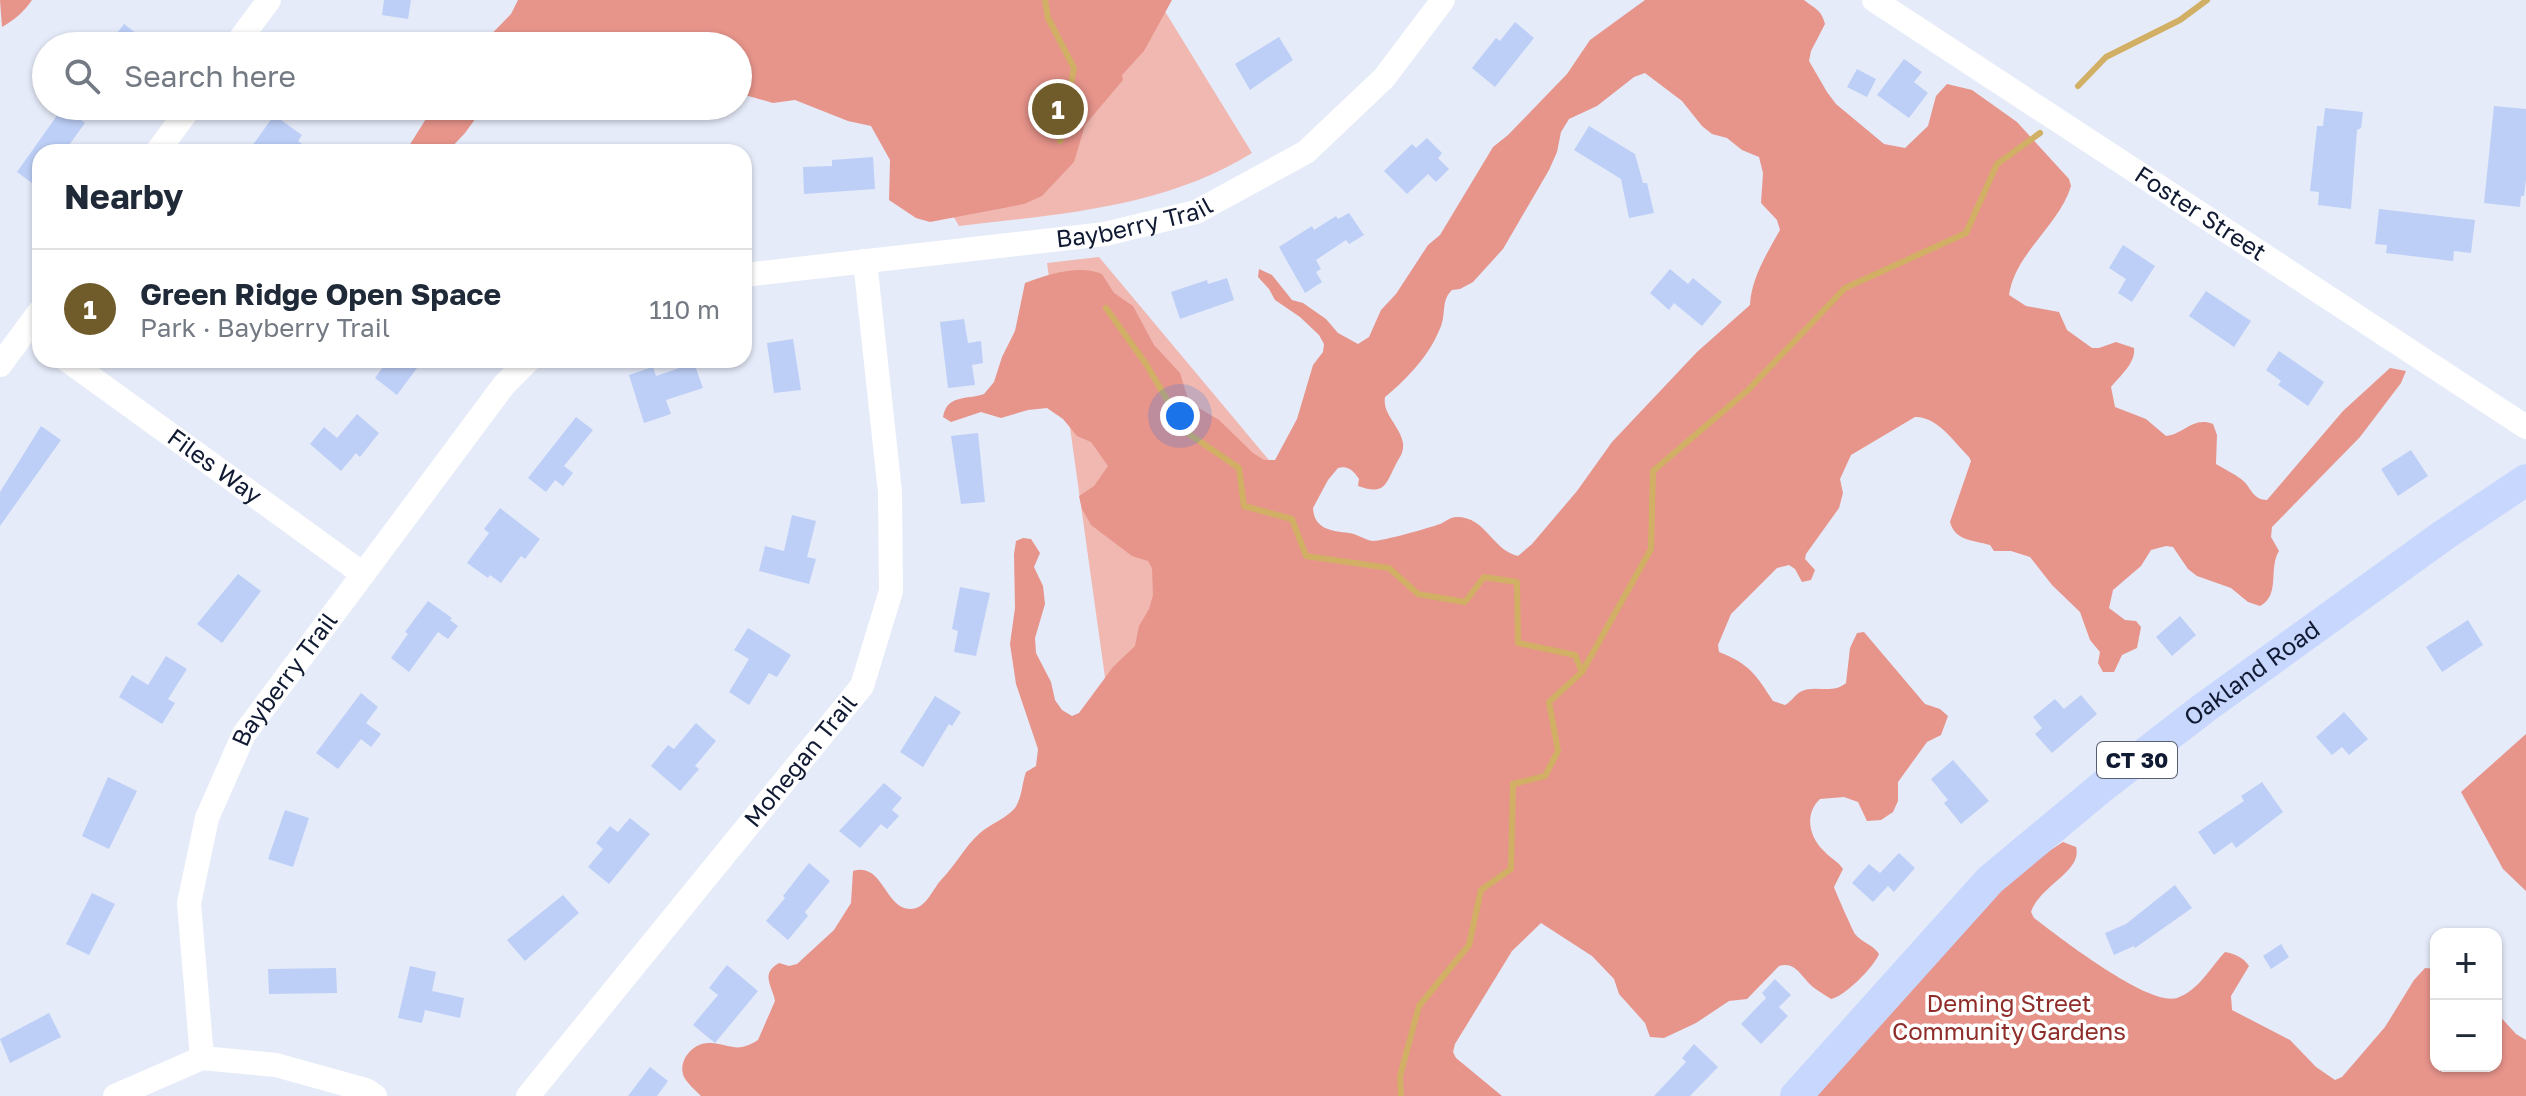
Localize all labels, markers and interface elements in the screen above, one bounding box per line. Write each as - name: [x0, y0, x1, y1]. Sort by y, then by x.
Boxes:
- search box: [32, 32, 752, 120]
- icon: search: [60, 54, 104, 98]
- text: Search here: [124, 58, 296, 94]
- pin: 1: [1032, 79, 1084, 139]
- street label: Foster Street: [2130, 159, 2272, 266]
- text: Nearby: [64, 176, 184, 216]
- street label: Bayberry Trail: [1054, 190, 1217, 252]
- text: Green Ridge Open Space: [140, 276, 501, 312]
- text: 1: [83, 294, 97, 325]
- text: 110 m: [649, 294, 720, 325]
- text: Park · Bayberry Trail: [140, 312, 390, 343]
- your location: [1160, 396, 1200, 436]
- street label: Files Way: [163, 422, 268, 509]
- street label: Bayberry Trail: [224, 606, 343, 750]
- street label: Oakland Road: [2177, 614, 2325, 731]
- street label: Mohegan Trail: [737, 688, 862, 832]
- road number: CT 30: [2097, 742, 2177, 778]
- map controls: [2430, 928, 2502, 1072]
- button: +: [2430, 928, 2502, 1000]
- park label: Deming Street Community Gardens: [1892, 988, 2126, 1045]
- button: −: [2430, 1000, 2502, 1072]

